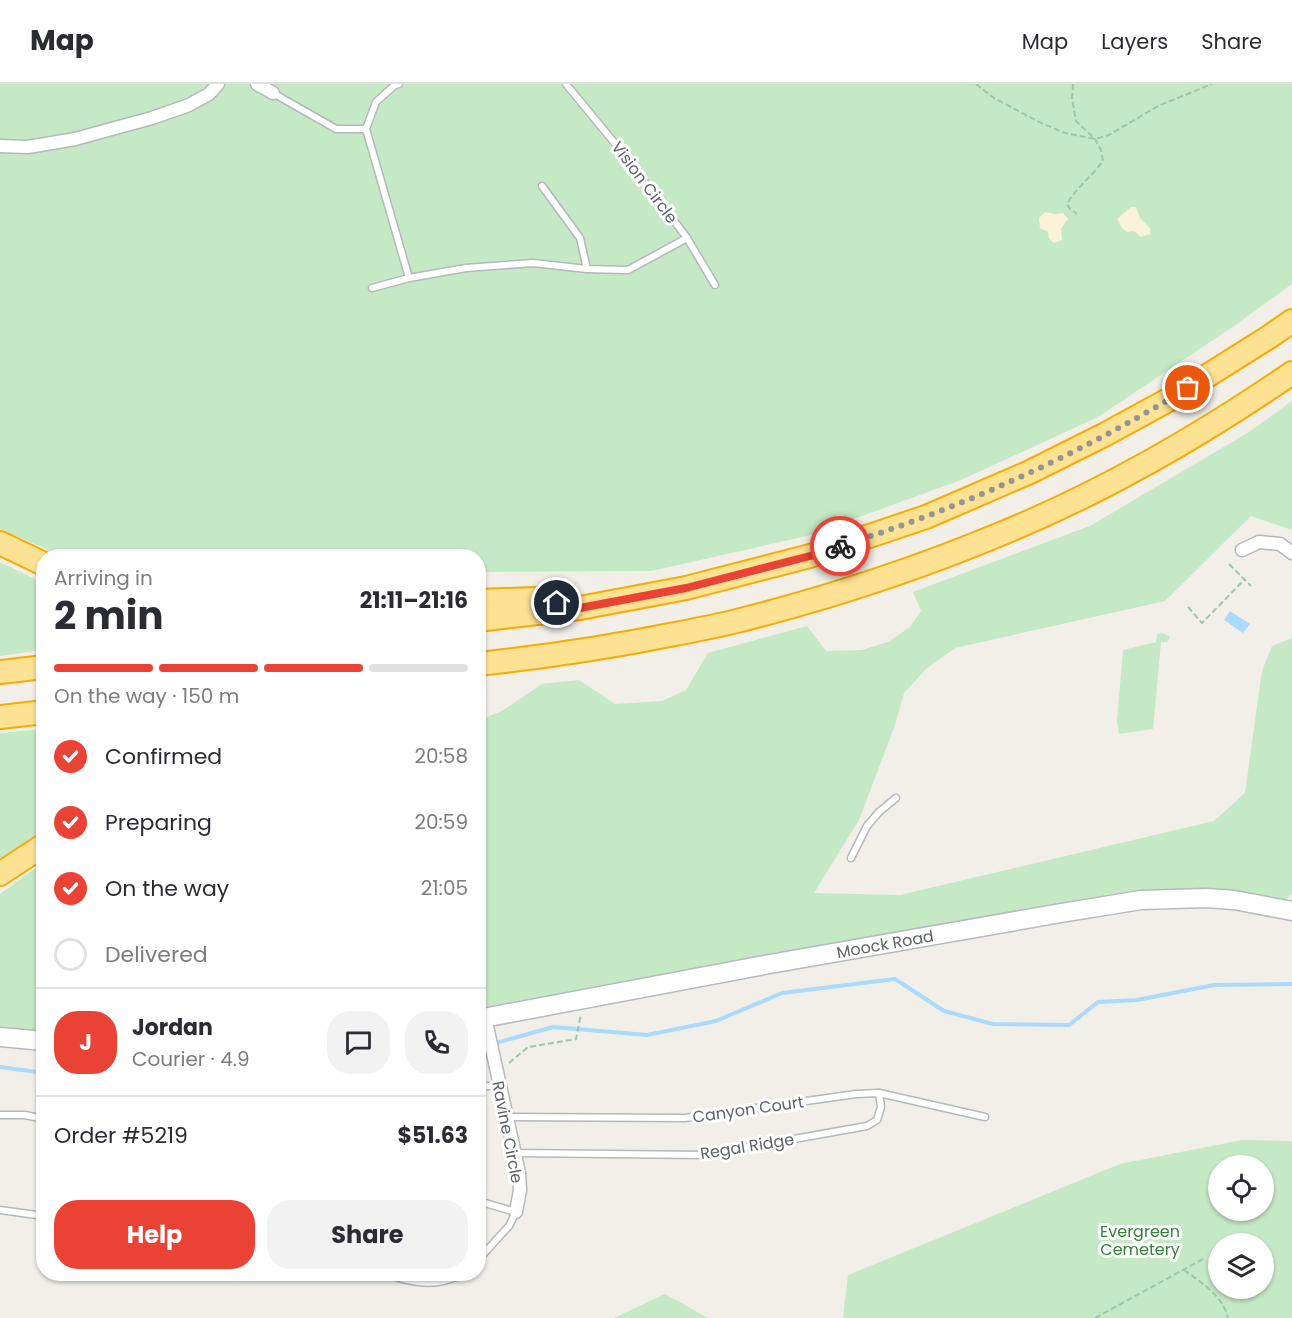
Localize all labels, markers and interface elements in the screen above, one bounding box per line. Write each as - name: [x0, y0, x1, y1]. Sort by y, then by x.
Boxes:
- text: Map: [30, 21, 94, 60]
- text: Map: [1022, 27, 1068, 56]
- text: Layers: [1101, 27, 1168, 56]
- text: Share: [1201, 27, 1262, 56]
- street label: Vision Circle: [606, 136, 683, 228]
- pin: [1162, 362, 1213, 413]
- icon: bag: [1171, 371, 1204, 404]
- courier: [810, 516, 870, 576]
- icon: bike: [824, 530, 857, 563]
- text: Arriving in: [54, 564, 153, 592]
- pin: [531, 577, 582, 628]
- text: 21:11–21:16: [360, 585, 468, 616]
- icon: home: [540, 586, 573, 619]
- text: 2 min: [54, 588, 164, 643]
- text: On the way · 150 m: [54, 682, 239, 710]
- icon: check: [54, 740, 87, 773]
- text: Confirmed: [105, 741, 222, 772]
- text: 20:58: [415, 742, 468, 770]
- icon: check: [54, 806, 87, 839]
- text: Preparing: [105, 807, 212, 838]
- text: 20:59: [415, 808, 468, 836]
- icon: check: [54, 872, 87, 905]
- text: On the way: [105, 873, 229, 904]
- text: 21:05: [421, 874, 468, 902]
- street label: Moock Road: [835, 924, 936, 964]
- text: Delivered: [105, 939, 208, 970]
- button: chat: [327, 1011, 390, 1074]
- button: phone: [405, 1011, 468, 1074]
- text: Jordan: [132, 1012, 213, 1043]
- text: J: [79, 1027, 92, 1058]
- text: Courier · 4.9: [132, 1045, 250, 1073]
- street label: Ravine Circle: [486, 1079, 529, 1185]
- street label: Canyon Court: [691, 1090, 805, 1129]
- text: Order #5219: [54, 1120, 188, 1151]
- text: $51.63: [397, 1120, 468, 1151]
- street label: Regal Ridge: [699, 1128, 796, 1165]
- map controls: [1208, 1155, 1274, 1299]
- button: locate: [1208, 1155, 1274, 1221]
- button: Help: [54, 1200, 255, 1269]
- button: Share: [267, 1200, 468, 1269]
- park label: Evergreen Cemetery: [1100, 1220, 1180, 1261]
- button: layers: [1208, 1233, 1274, 1299]

